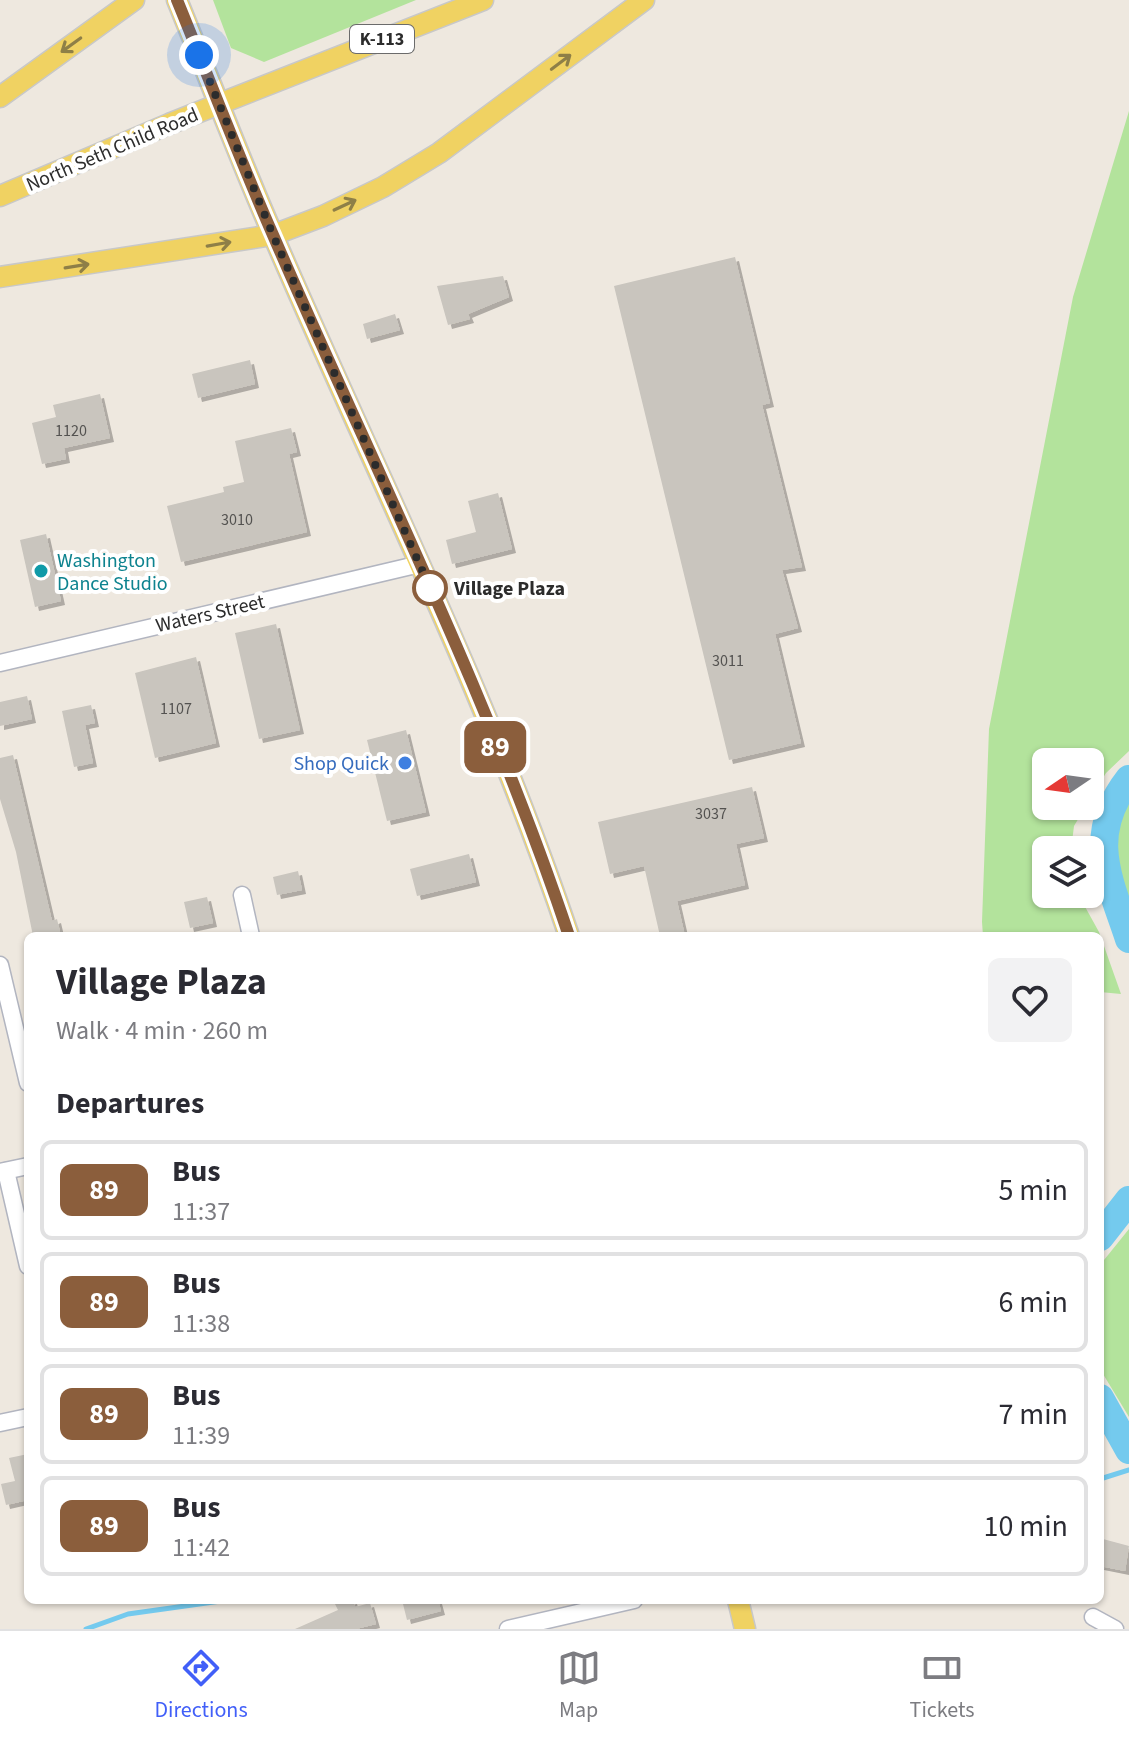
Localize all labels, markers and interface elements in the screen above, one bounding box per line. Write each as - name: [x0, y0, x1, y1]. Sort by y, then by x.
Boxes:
- road number: K-113: [350, 25, 414, 53]
- your location: [179, 35, 219, 75]
- one-way arrow: [60, 37, 82, 53]
- one-way arrow: [550, 54, 571, 71]
- street label: North Seth Child Road: [22, 101, 203, 199]
- one-way arrow: [332, 197, 356, 212]
- one-way arrow: [205, 236, 231, 251]
- one-way arrow: [64, 257, 89, 272]
- house number: 1120: [55, 420, 87, 442]
- house number: 3010: [221, 509, 253, 531]
- place label: Washington Dance Studio: [57, 547, 168, 598]
- marker: Washington Dance Studio: [32, 562, 50, 580]
- marker: Village Plaza: [413, 571, 447, 605]
- place label: Village Plaza: [453, 575, 565, 603]
- street label: Waters Street: [153, 588, 268, 640]
- house number: 3011: [712, 650, 744, 672]
- house number: 1107: [160, 698, 192, 720]
- line badge: 89: [459, 721, 531, 773]
- text: 89: [480, 727, 510, 767]
- north arrow: [1032, 748, 1104, 820]
- map controls: [1032, 748, 1104, 908]
- place label: Shop Quick: [293, 750, 389, 778]
- marker: Shop Quick: [396, 754, 414, 772]
- house number: 3037: [695, 803, 727, 825]
- button: layers: [1032, 836, 1104, 908]
- text: Village Plaza: [56, 955, 267, 1009]
- button: heart: [988, 958, 1072, 1042]
- text: Walk · 4 min · 260 m: [56, 1012, 268, 1049]
- text: Departures: [56, 1082, 204, 1125]
- text: Bus: [172, 1150, 220, 1193]
- text: 5 min: [998, 1169, 1068, 1212]
- text: 89: [89, 1170, 119, 1210]
- text: 11:37: [172, 1193, 230, 1230]
- text: Bus: [172, 1262, 220, 1305]
- text: 6 min: [998, 1281, 1068, 1324]
- text: 89: [89, 1282, 119, 1322]
- text: 11:38: [172, 1305, 230, 1342]
- text: Bus: [172, 1374, 220, 1417]
- text: 7 min: [998, 1393, 1068, 1436]
- text: 89: [89, 1394, 119, 1434]
- text: 11:39: [172, 1417, 230, 1454]
- text: Bus: [172, 1486, 220, 1529]
- text: 10 min: [984, 1505, 1068, 1548]
- text: 89: [89, 1506, 119, 1546]
- text: 11:42: [172, 1529, 230, 1566]
- tab: Directions: [155, 1646, 248, 1726]
- tab: Map: [557, 1646, 601, 1726]
- tab: Tickets: [910, 1646, 974, 1726]

